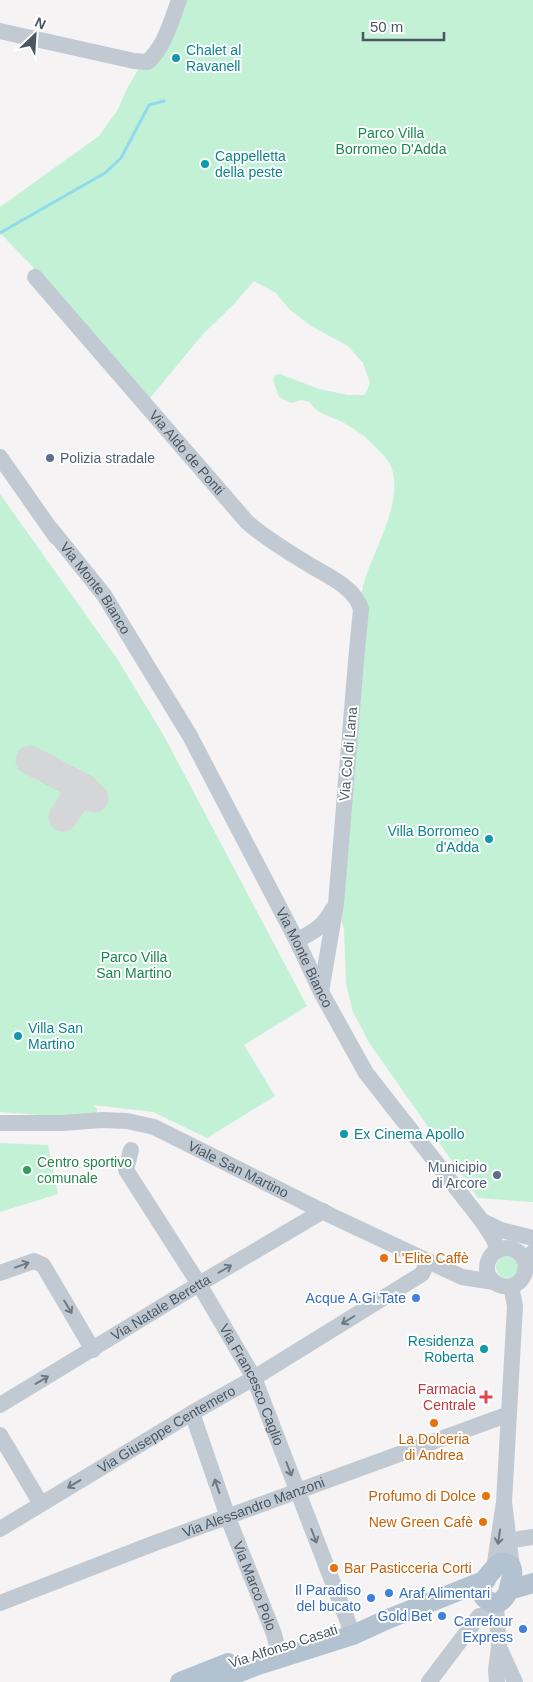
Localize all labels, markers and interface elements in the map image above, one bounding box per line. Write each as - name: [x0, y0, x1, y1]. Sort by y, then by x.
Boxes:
- north arrow: [10, 10, 60, 60]
- scale bar: [363, 10, 444, 42]
- text: N: [33, 14, 48, 33]
- text: 50 m: [370, 18, 403, 35]
- place label: Chalet al Ravanell: [186, 42, 241, 74]
- marker: Chalet al Ravanell: [170, 52, 182, 64]
- park label: Parco Villa Borromeo D'Adda: [336, 125, 447, 157]
- place label: Cappelletta della peste: [215, 148, 286, 180]
- marker: Cappelletta della peste: [199, 158, 211, 170]
- street label: Via Aldo de Ponti: [146, 407, 228, 498]
- place label: Polizia stradale: [60, 450, 155, 466]
- marker: Polizia stradale: [44, 452, 56, 464]
- street label: Via Monte Bianco: [57, 539, 134, 637]
- street label: Via Col di Lana: [336, 706, 360, 802]
- place label: Villa Borromeo d'Adda: [387, 823, 479, 855]
- marker: Villa Borromeo d'Adda: [483, 833, 495, 845]
- street label: Via Monte Bianco: [273, 905, 336, 1010]
- park label: Parco Villa San Martino: [96, 949, 172, 981]
- place label: Villa San Martino: [28, 1020, 83, 1052]
- marker: Villa San Martino: [12, 1030, 24, 1042]
- place label: Ex Cinema Apollo: [354, 1126, 465, 1142]
- marker: Ex Cinema Apollo: [338, 1128, 350, 1140]
- street label: Viale San Martino: [185, 1137, 291, 1201]
- place label: Centro sportivo comunale: [37, 1154, 132, 1186]
- place label: Municipio di Arcore: [428, 1159, 487, 1191]
- marker: Centro sportivo comunale: [21, 1164, 33, 1176]
- marker: Municipio di Arcore: [491, 1169, 503, 1181]
- place label: L'Elite Caffè: [394, 1250, 469, 1266]
- marker: L'Elite Caffè: [378, 1252, 390, 1264]
- one-way arrow: [14, 1260, 29, 1269]
- one-way arrow: [218, 1263, 232, 1273]
- street label: Via Natale Beretta: [108, 1271, 213, 1344]
- place label: Acque A.Gi.Tate: [306, 1290, 406, 1306]
- marker: Acque A.Gi.Tate: [410, 1292, 422, 1304]
- one-way arrow: [63, 1300, 73, 1315]
- one-way arrow: [341, 1315, 355, 1325]
- street label: Via Francesco Caglio: [216, 1321, 287, 1448]
- place label: Residenza Roberta: [408, 1333, 474, 1365]
- marker: Residenza Roberta: [478, 1343, 490, 1355]
- one-way arrow: [34, 1375, 48, 1385]
- place label: Farmacia Centrale: [418, 1381, 476, 1413]
- street label: Via Giuseppe Centemero: [95, 1382, 238, 1476]
- marker: Farmacia Centrale: [480, 1391, 492, 1403]
- marker: La Dolceria di Andrea: [428, 1417, 440, 1429]
- place label: La Dolceria di Andrea: [399, 1431, 470, 1463]
- one-way arrow: [285, 1461, 294, 1476]
- street label: Via Alessandro Manzoni: [180, 1474, 327, 1540]
- one-way arrow: [212, 1478, 222, 1494]
- one-way arrow: [67, 1480, 81, 1490]
- place label: Profumo di Dolce: [369, 1488, 476, 1504]
- marker: Profumo di Dolce: [480, 1490, 492, 1502]
- place label: New Green Cafè: [369, 1514, 473, 1530]
- marker: New Green Cafè: [477, 1516, 489, 1528]
- one-way arrow: [310, 1528, 319, 1543]
- one-way arrow: [493, 1528, 503, 1544]
- street label: Via Marco Polo: [230, 1539, 280, 1633]
- place label: Bar Pasticceria Corti: [344, 1560, 472, 1576]
- marker: Bar Pasticceria Corti: [328, 1562, 340, 1574]
- place label: Il Paradiso del bucato: [295, 1582, 361, 1614]
- place label: Araf Alimentari: [399, 1585, 490, 1601]
- marker: Araf Alimentari: [383, 1587, 395, 1599]
- marker: Il Paradiso del bucato: [365, 1592, 377, 1604]
- place label: Gold Bet: [378, 1608, 432, 1624]
- marker: Gold Bet: [436, 1610, 448, 1622]
- place label: Carrefour Express: [454, 1613, 513, 1645]
- street label: Via Alfonso Casati: [227, 1621, 339, 1671]
- marker: Carrefour Express: [517, 1623, 529, 1635]

